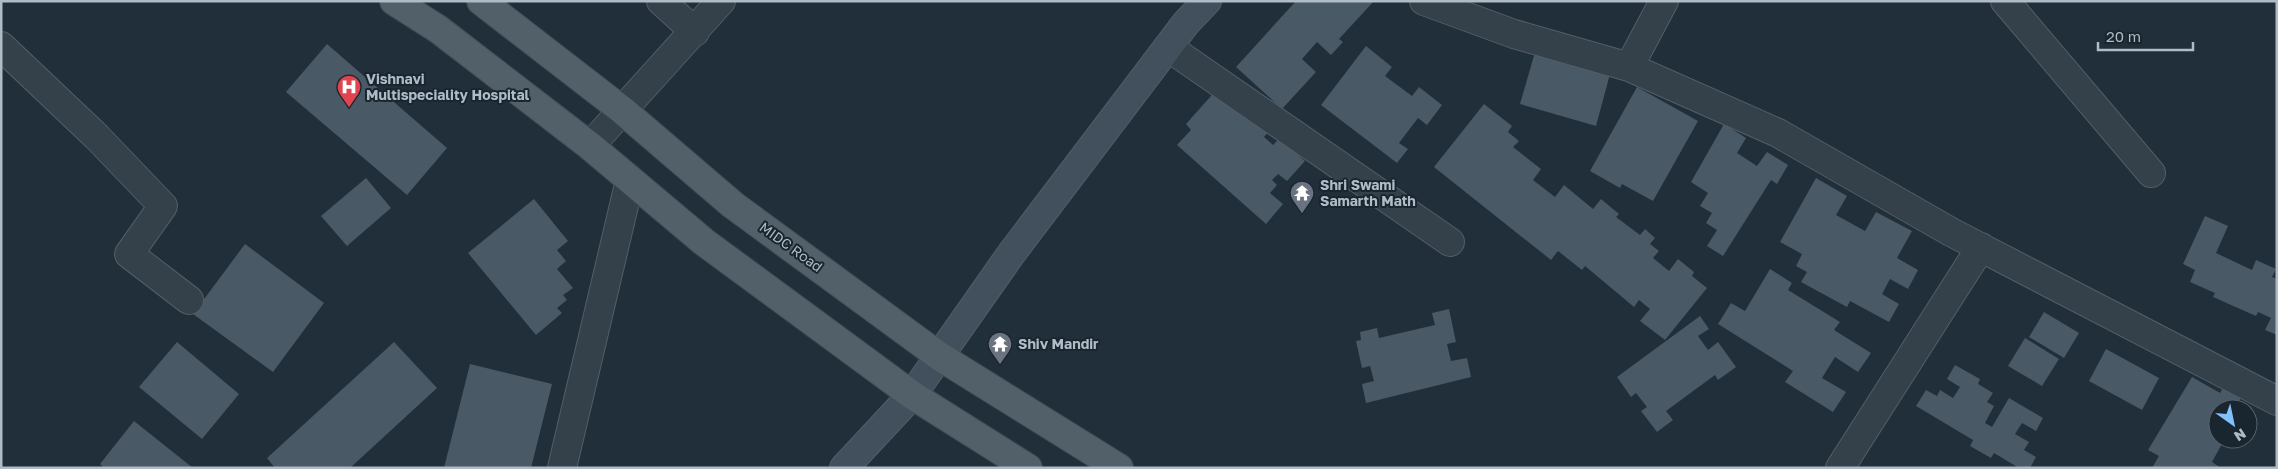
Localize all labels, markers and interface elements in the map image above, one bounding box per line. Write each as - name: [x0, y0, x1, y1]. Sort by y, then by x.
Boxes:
- scale bar: [2098, 20, 2193, 52]
- text: 20 m: [2106, 27, 2141, 45]
- place label: Vishnavi Multispeciality Hospital: [366, 70, 530, 103]
- hospital icon: Vishnavi Multispeciality Hospital: [336, 74, 362, 108]
- place label: Shri Swami Samarth Math: [1320, 176, 1416, 209]
- temple icon: Shri Swami Samarth Math: [1289, 180, 1315, 214]
- street label: MIDC Road: [757, 218, 826, 275]
- temple icon: Shiv Mandir: [987, 331, 1013, 365]
- place label: Shiv Mandir: [1018, 335, 1099, 352]
- north arrow: [2208, 399, 2258, 449]
- text: N: [2231, 425, 2249, 445]

